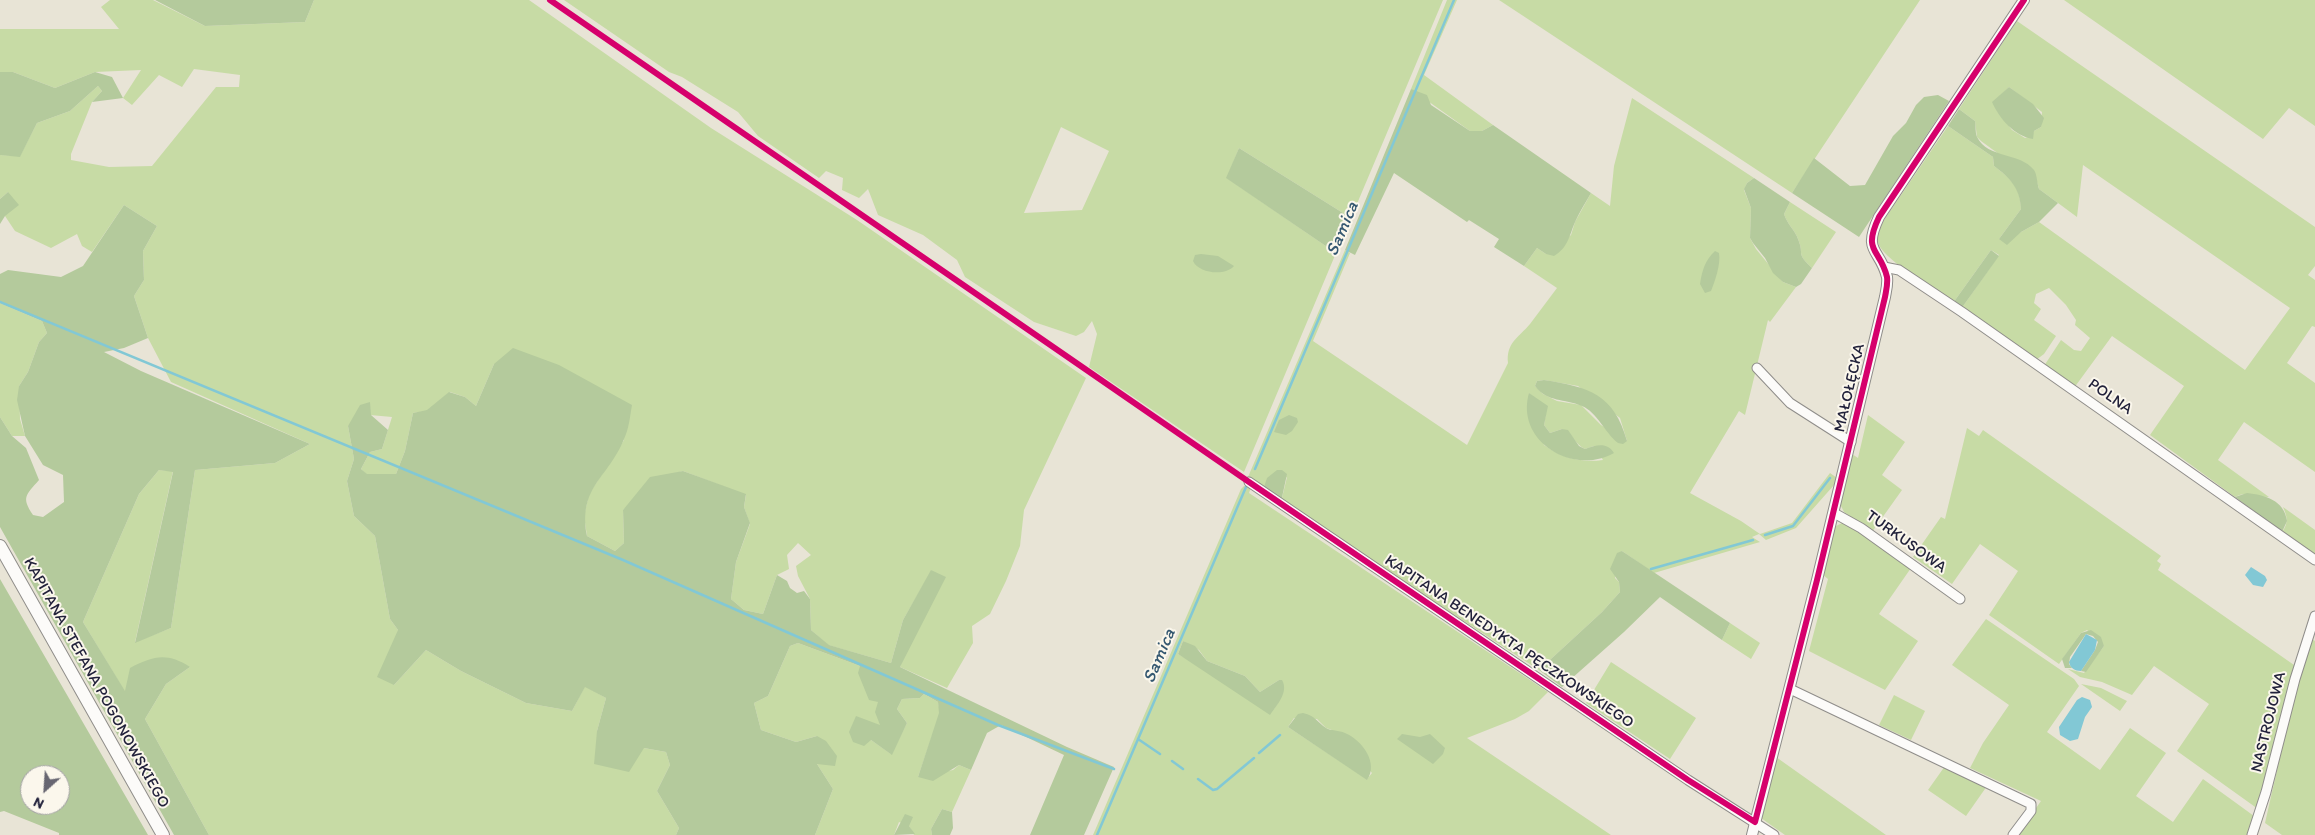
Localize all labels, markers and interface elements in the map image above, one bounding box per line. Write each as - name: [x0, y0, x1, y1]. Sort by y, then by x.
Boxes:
- water label: Samica: [1322, 199, 1364, 259]
- street label: MAŁOŁĘCKA: [1830, 342, 1870, 434]
- street label: POLNA: [2084, 375, 2136, 419]
- street label: TURKUSOWA: [1862, 506, 1950, 578]
- street label: KAPITANA BENEDYKTA PĘCZKOWSKIEGO: [1381, 551, 1637, 733]
- street label: KAPITANA STEFANA POGONOWSKIEGO: [19, 554, 173, 812]
- water label: Samica: [1139, 626, 1181, 686]
- street label: NASTROJOWA: [2247, 670, 2291, 774]
- north arrow: [20, 765, 70, 815]

